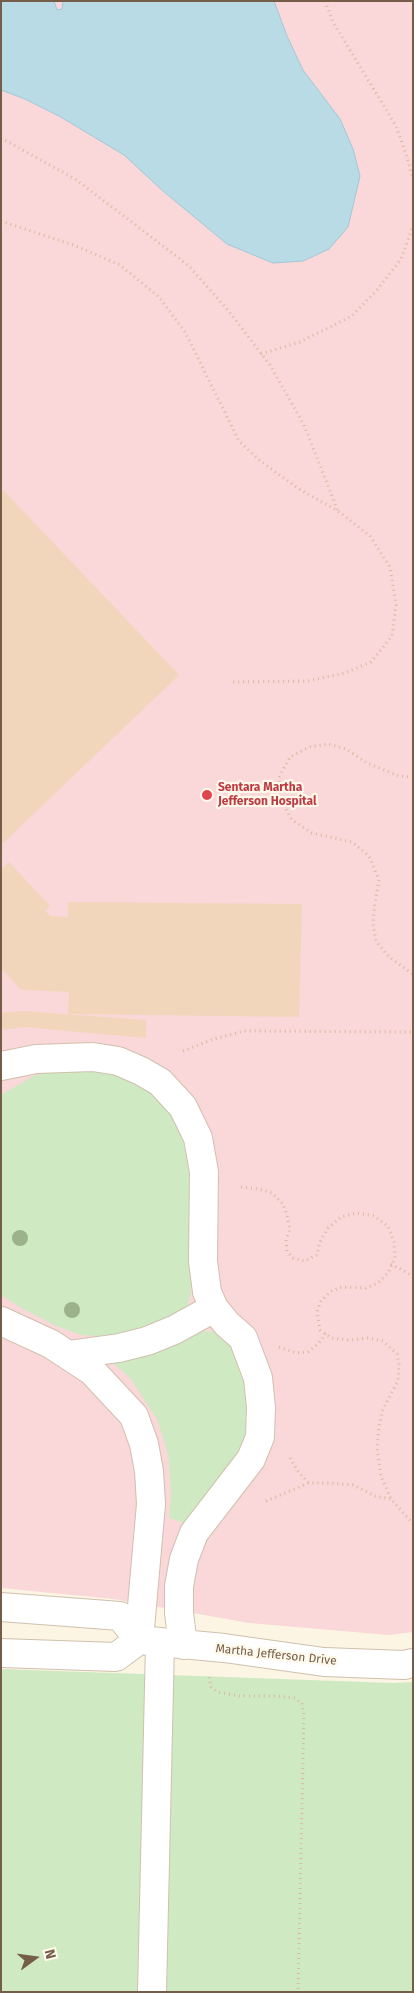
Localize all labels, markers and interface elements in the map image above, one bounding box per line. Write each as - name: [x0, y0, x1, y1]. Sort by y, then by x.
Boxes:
- place label: Sentara Martha Jefferson Hospital: [218, 781, 317, 809]
- marker: Sentara Martha Jefferson Hospital: [200, 788, 214, 802]
- street label: Martha Jefferson Drive: [215, 1641, 337, 1669]
- north arrow: [10, 1933, 60, 1983]
- text: N: [41, 1948, 59, 1961]

